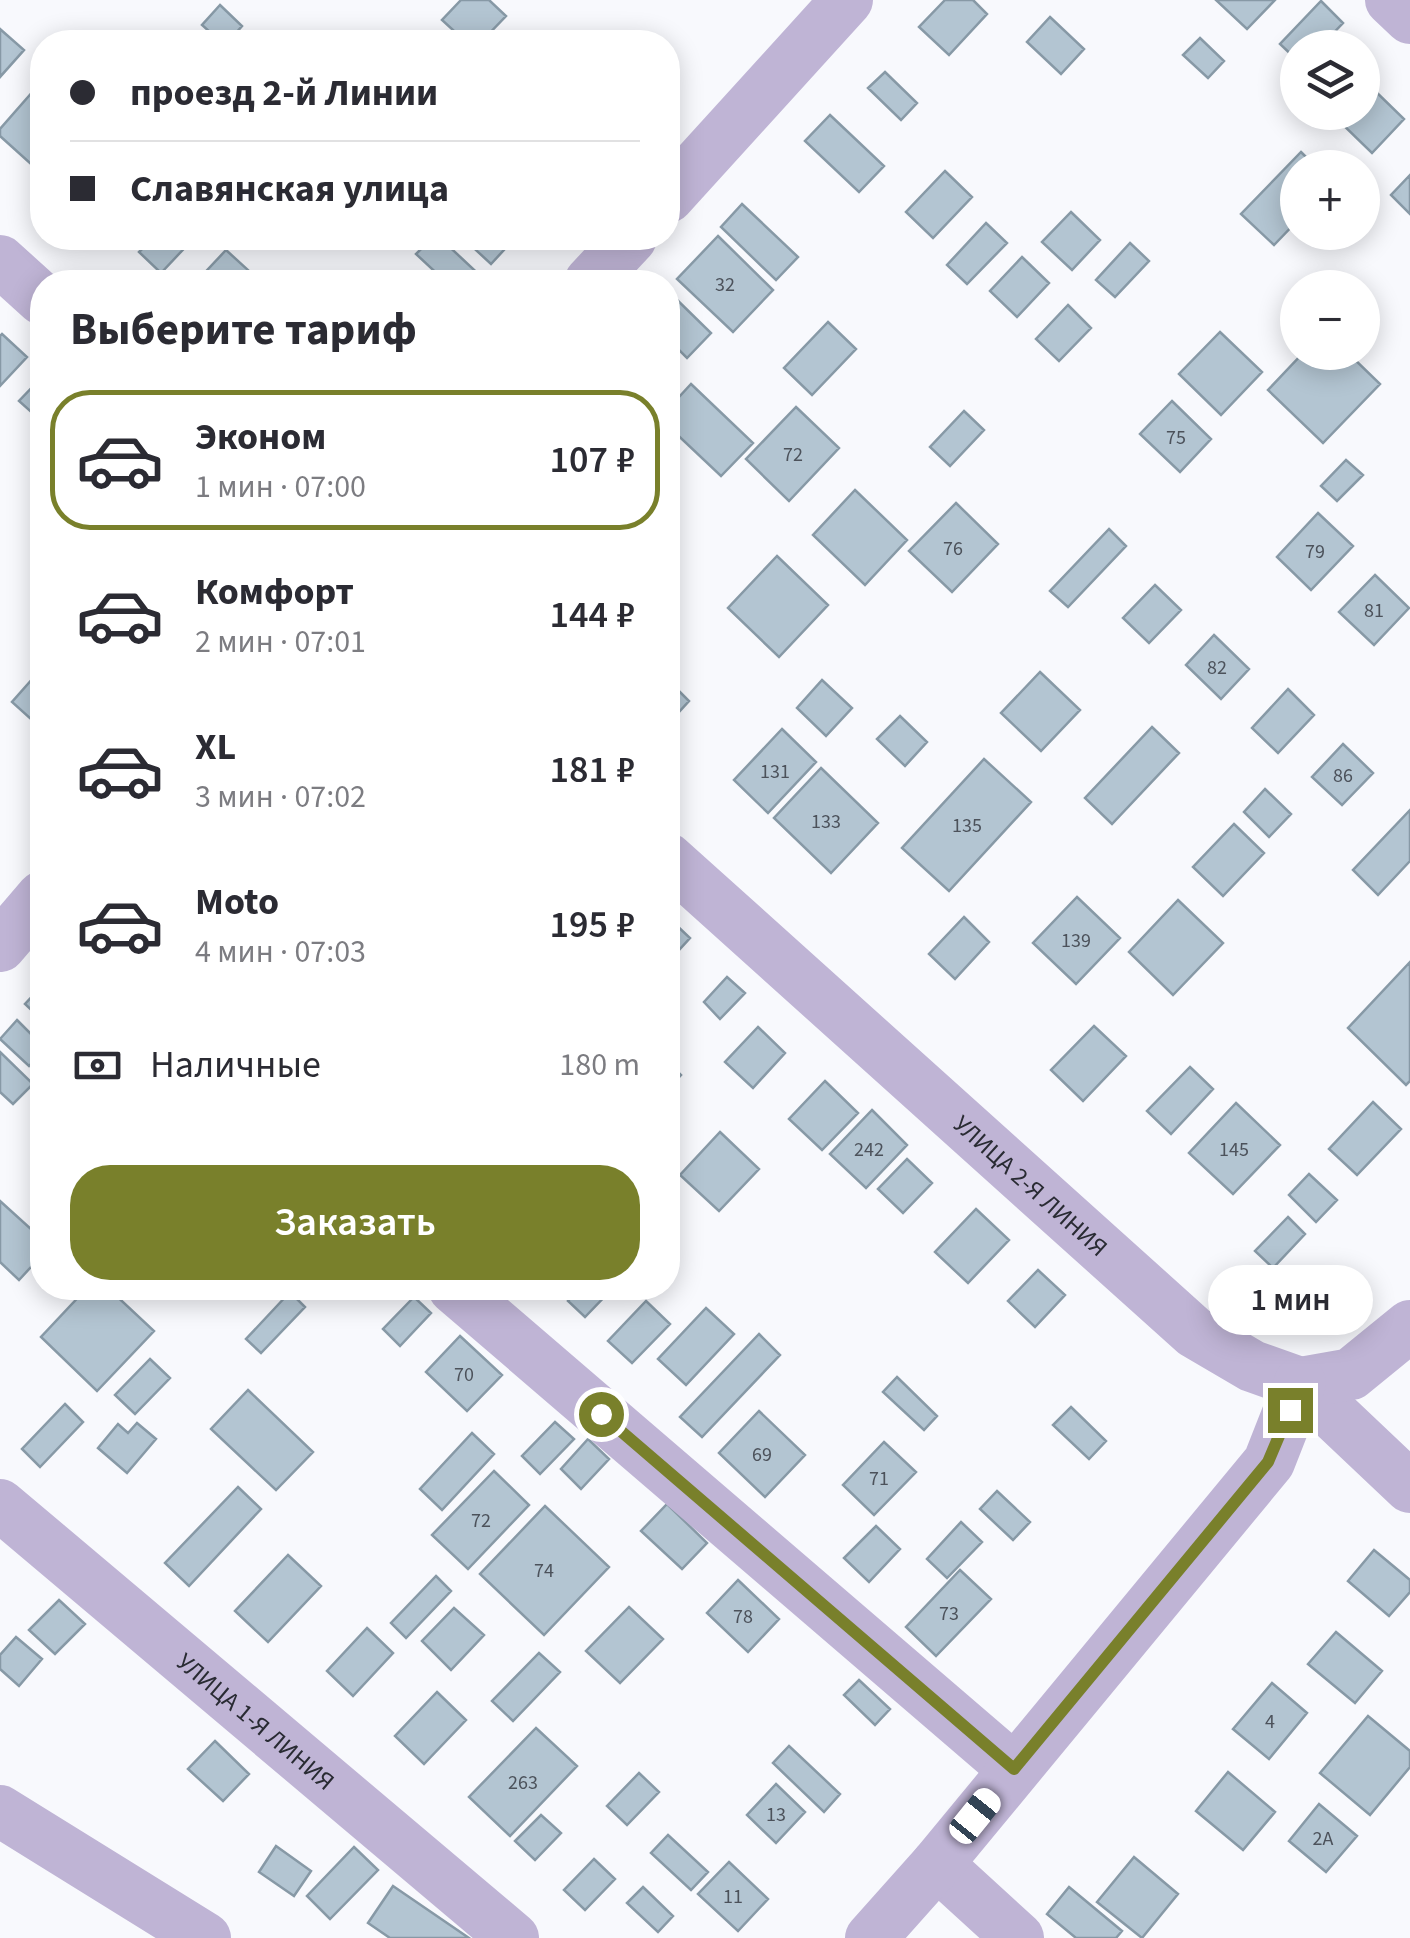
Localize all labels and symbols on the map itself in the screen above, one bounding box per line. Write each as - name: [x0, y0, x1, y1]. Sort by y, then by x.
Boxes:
- house number: 32: [715, 271, 735, 299]
- house number: 75: [1166, 424, 1186, 452]
- house number: 72: [783, 441, 803, 469]
- house number: 76: [943, 535, 963, 563]
- house number: 79: [1305, 538, 1325, 566]
- house number: 81: [1364, 597, 1384, 625]
- house number: 82: [1207, 654, 1227, 682]
- house number: 131: [760, 758, 790, 786]
- house number: 86: [1333, 762, 1353, 790]
- house number: 133: [811, 808, 841, 836]
- house number: 135: [952, 812, 982, 840]
- house number: 139: [1061, 927, 1091, 955]
- street label: УЛИЦА 2-Я ЛИНИЯ: [945, 1107, 1115, 1265]
- house number: 242: [854, 1136, 884, 1164]
- house number: 145: [1219, 1136, 1249, 1164]
- callout: 1 мин: [1208, 1265, 1372, 1335]
- house number: 70: [454, 1361, 474, 1389]
- route end: [1268, 1388, 1313, 1433]
- route start: [579, 1392, 624, 1437]
- house number: 69: [752, 1441, 772, 1469]
- house number: 71: [869, 1465, 889, 1493]
- house number: 72: [471, 1507, 491, 1535]
- house number: 74: [534, 1557, 554, 1585]
- house number: 73: [939, 1600, 959, 1628]
- house number: 78: [733, 1603, 753, 1631]
- street label: УЛИЦА 1-Я ЛИНИЯ: [169, 1645, 342, 1799]
- house number: 4: [1265, 1708, 1275, 1736]
- house number: 263: [508, 1769, 538, 1797]
- car: [944, 1783, 1006, 1849]
- house number: 13: [766, 1801, 786, 1829]
- house number: 2А: [1313, 1825, 1334, 1853]
- house number: 11: [723, 1883, 743, 1911]

